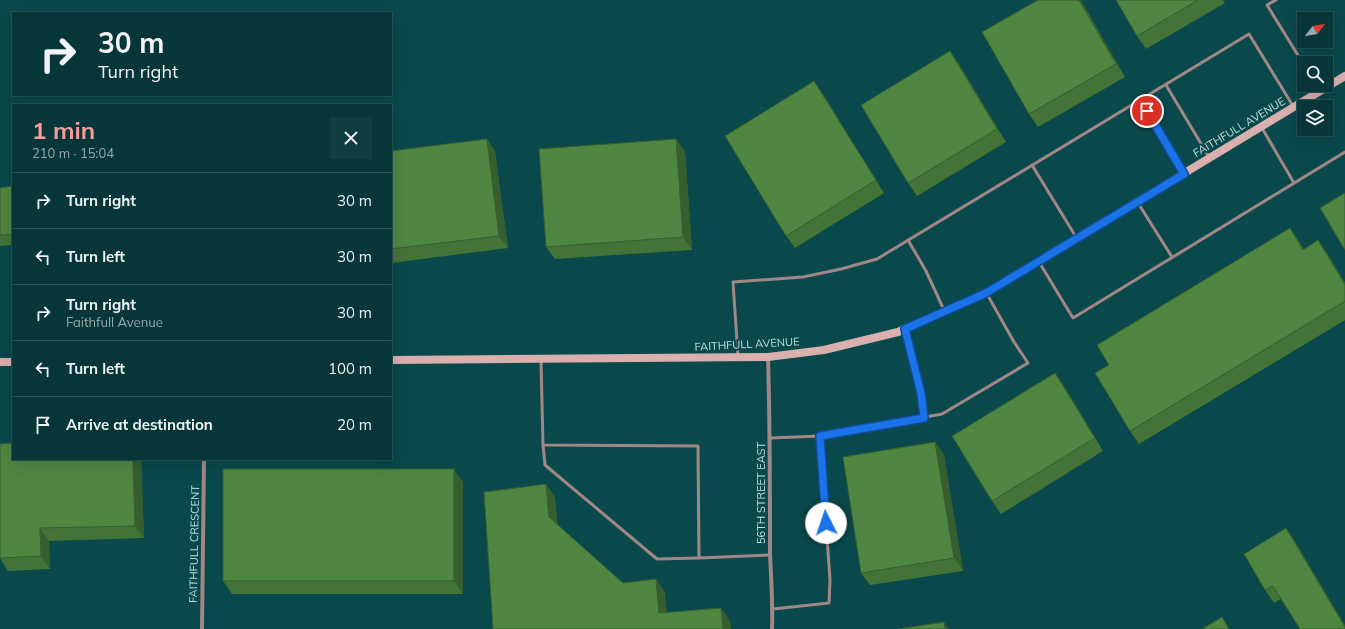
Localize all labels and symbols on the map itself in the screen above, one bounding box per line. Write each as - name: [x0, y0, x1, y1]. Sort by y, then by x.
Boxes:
- north arrow: [1297, 12, 1333, 48]
- pin: [1130, 94, 1164, 128]
- street label: FAITHFULL AVENUE: [1190, 94, 1288, 160]
- street label: FAITHFULL AVENUE: [694, 334, 800, 354]
- street label: 56TH STREET EAST: [754, 442, 768, 544]
- street label: FAITHFULL CRESCENT: [186, 485, 202, 603]
- position arrow: [805, 502, 847, 544]

